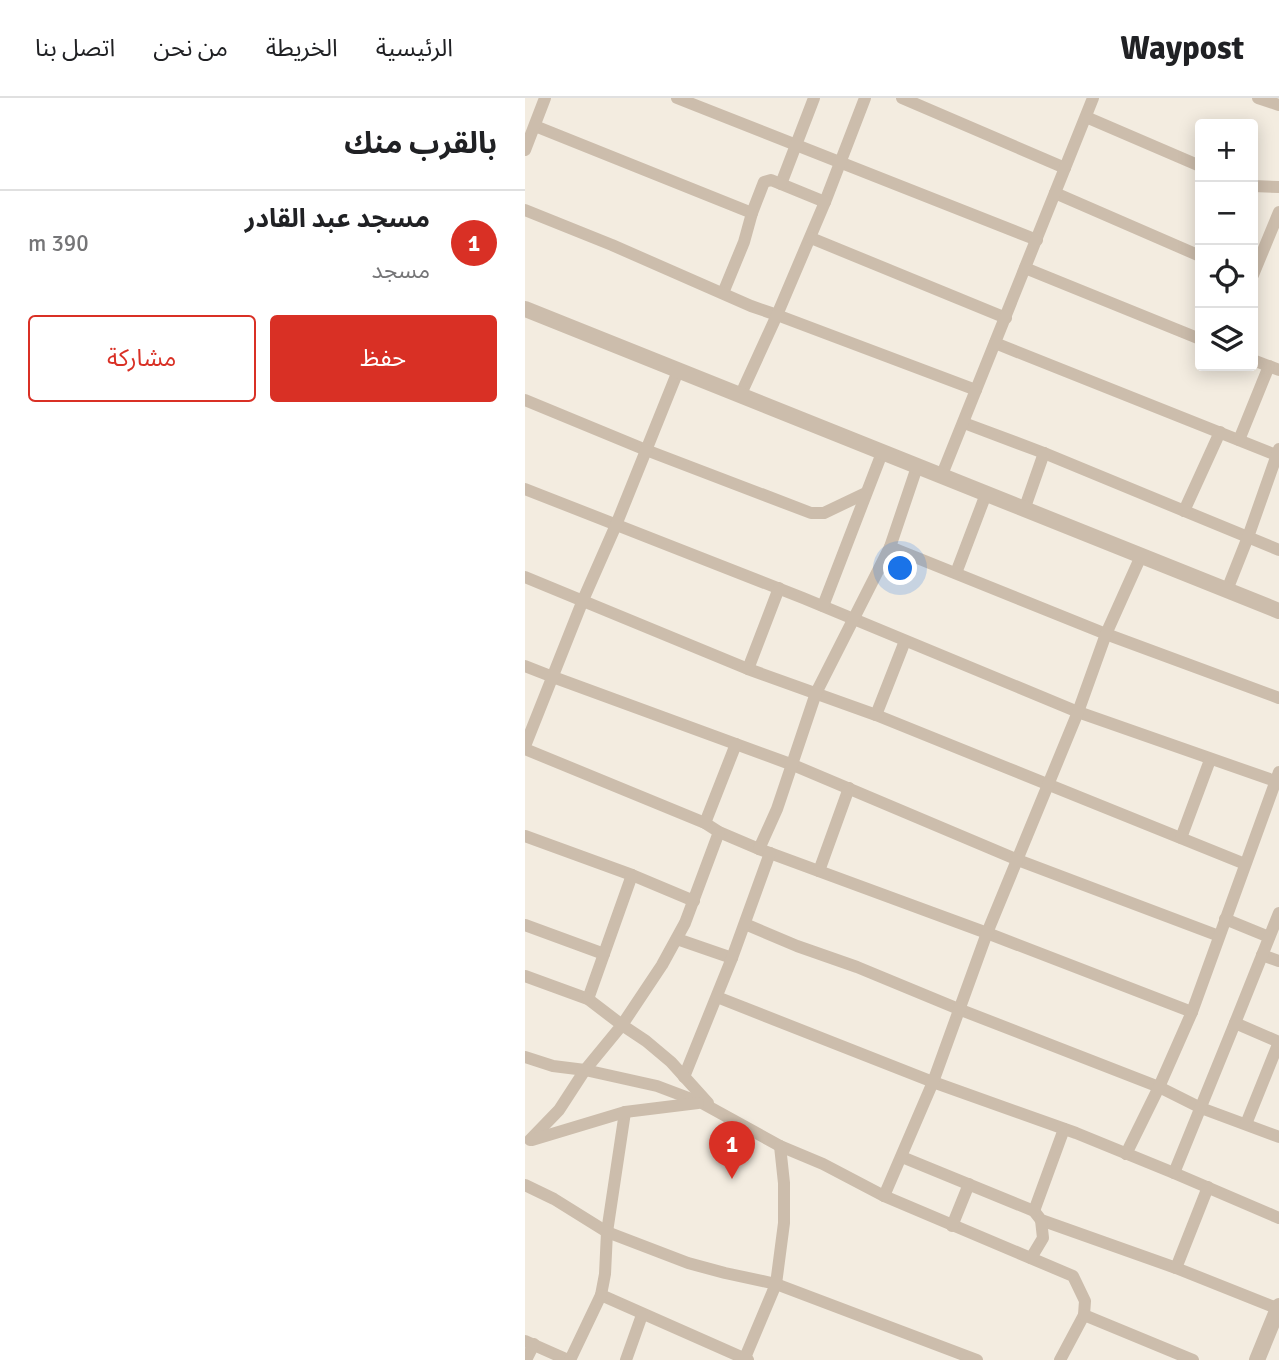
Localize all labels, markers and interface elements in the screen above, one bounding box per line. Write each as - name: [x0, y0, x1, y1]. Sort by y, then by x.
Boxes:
- text: Waypost: [1120, 28, 1244, 69]
- text: اتصل بنا: [35, 33, 115, 63]
- text: من نحن: [153, 33, 228, 63]
- text: الخريطة: [266, 33, 338, 63]
- text: الرئيسية: [376, 33, 453, 63]
- map controls: [1195, 119, 1258, 371]
- button: +: [1195, 119, 1258, 182]
- text: بالقرب منك: [344, 125, 497, 162]
- button: −: [1195, 182, 1258, 245]
- text: مسجد عبد القادر: [245, 203, 430, 235]
- text: 390 m: [28, 229, 89, 258]
- text: 1: [468, 229, 480, 258]
- button: locate: [1195, 245, 1258, 308]
- text: مسجد: [371, 256, 430, 285]
- button: layers: [1195, 308, 1258, 371]
- button: مشاركة: [28, 315, 256, 402]
- button: حفظ: [270, 315, 497, 402]
- your location: [883, 551, 917, 585]
- pin: 1: [709, 1121, 755, 1179]

